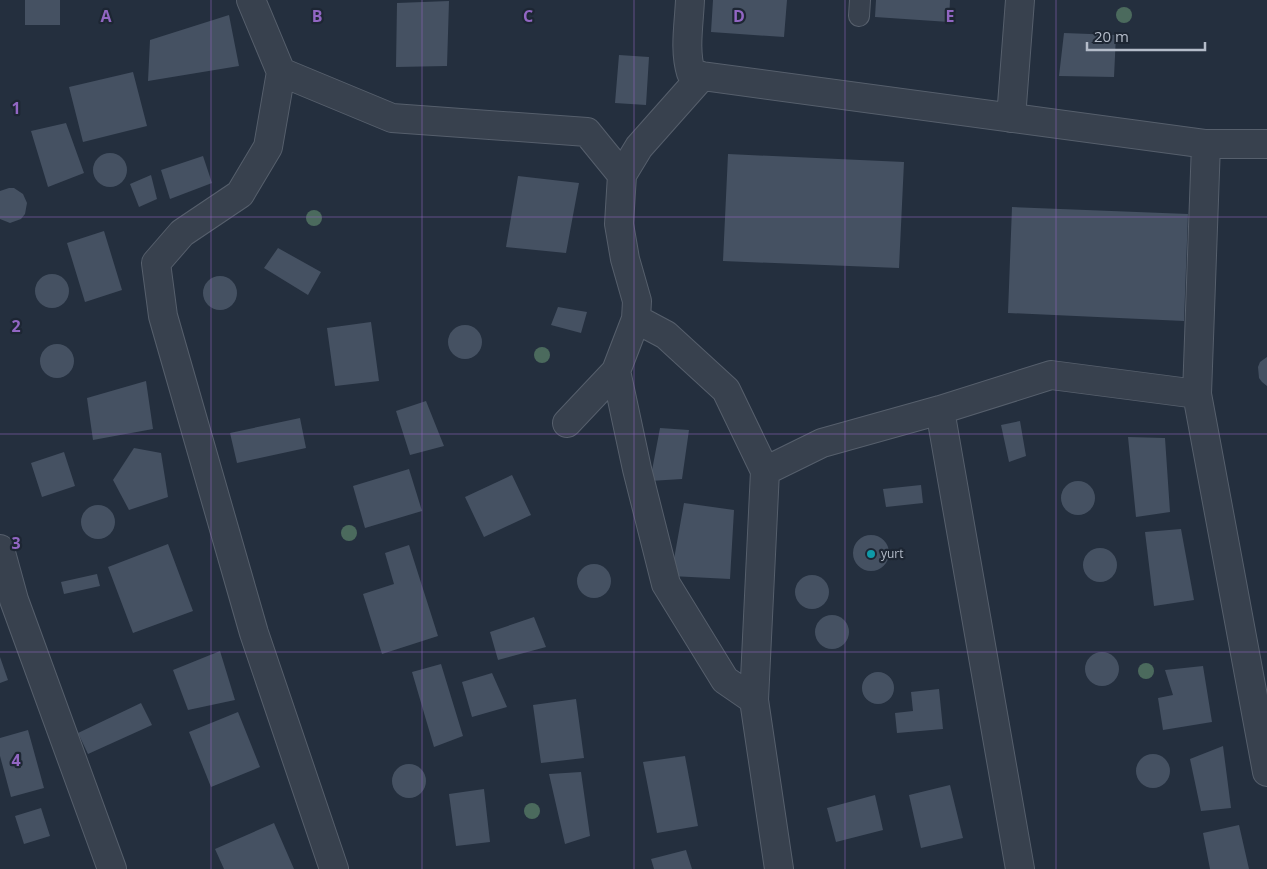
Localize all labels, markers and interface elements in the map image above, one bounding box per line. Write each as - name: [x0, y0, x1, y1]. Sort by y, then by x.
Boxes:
- text: A: [100, 5, 112, 27]
- text: B: [312, 5, 322, 27]
- text: C: [523, 5, 533, 27]
- text: D: [733, 5, 745, 27]
- text: E: [946, 5, 955, 27]
- scale bar: [1087, 20, 1204, 52]
- text: 20 m: [1094, 26, 1129, 46]
- text: 1: [11, 97, 21, 119]
- text: 2: [11, 315, 21, 337]
- text: 3: [11, 532, 21, 554]
- place label: yurt: [881, 545, 904, 562]
- marker: yurt: [865, 548, 877, 560]
- text: 4: [11, 749, 21, 771]

